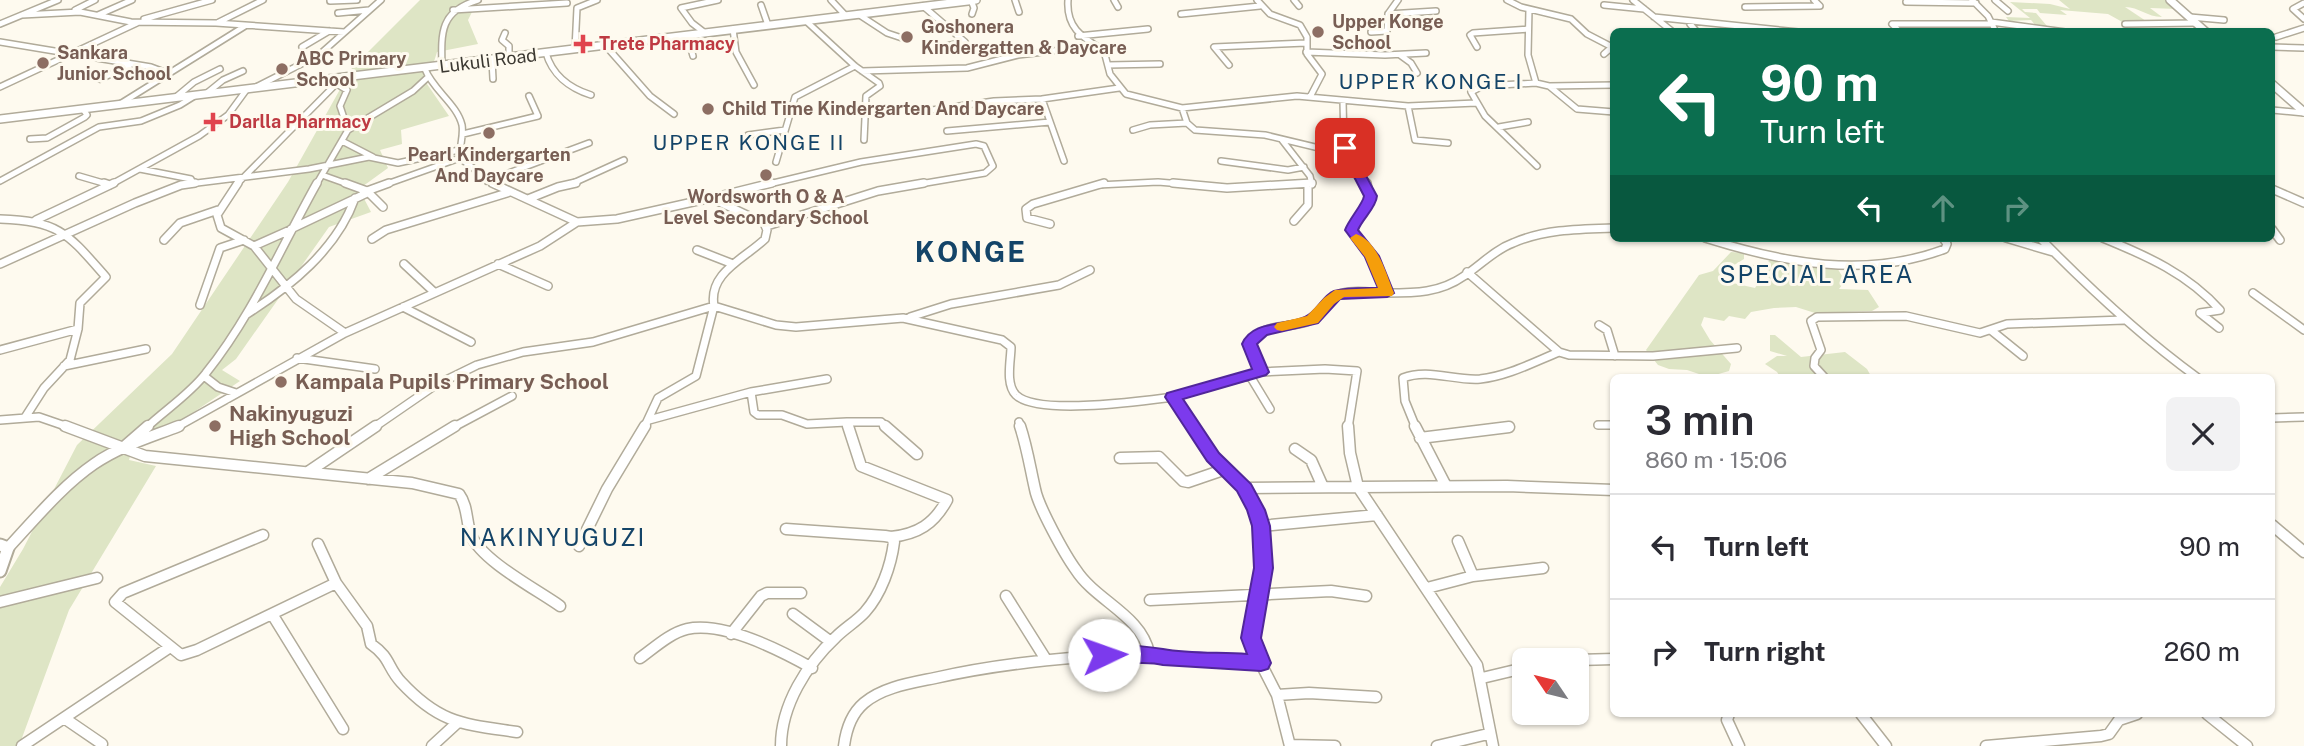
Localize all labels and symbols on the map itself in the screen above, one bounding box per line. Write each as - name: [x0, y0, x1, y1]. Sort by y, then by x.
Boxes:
- place label: Upper Konge School: [1332, 11, 1444, 53]
- place label: Goshonera Kindergatten & Daycare: [921, 16, 1127, 58]
- marker: Upper Konge School: [1310, 24, 1326, 40]
- marker: Goshonera Kindergatten & Daycare: [899, 29, 915, 45]
- place label: Trete Pharmacy: [599, 33, 735, 54]
- marker: Trete Pharmacy: [573, 34, 593, 54]
- place label: Sankara Junior School: [57, 42, 172, 84]
- street label: Lukuli Road: [438, 44, 538, 77]
- place label: ABC Primary School: [296, 48, 406, 90]
- marker: Sankara Junior School: [35, 55, 51, 71]
- marker: ABC Primary School: [274, 61, 290, 77]
- district label: UPPER KONGE I: [1339, 69, 1523, 94]
- place label: Child Time Kindergarten And Daycare: [722, 98, 1044, 119]
- marker: Child Time Kindergarten And Daycare: [700, 101, 716, 117]
- place label: Darlla Pharmacy: [229, 111, 371, 132]
- marker: Darlla Pharmacy: [203, 112, 223, 132]
- pin: [1315, 118, 1375, 178]
- marker: Pearl Kindergarten And Daycare: [481, 125, 497, 141]
- district label: UPPER KONGE II: [653, 130, 845, 155]
- place label: Pearl Kindergarten And Daycare: [407, 144, 571, 186]
- marker: Wordsworth O & A Level Secondary School: [758, 167, 774, 183]
- place label: Wordsworth O & A Level Secondary School: [663, 186, 869, 228]
- district label: KONGE: [915, 235, 1027, 268]
- district label: SPECIAL AREA: [1719, 260, 1915, 288]
- place label: Kampala Pupils Primary School: [295, 369, 609, 394]
- marker: Kampala Pupils Primary School: [273, 374, 289, 390]
- place label: Nakinyuguzi High School: [229, 401, 353, 450]
- marker: Nakinyuguzi High School: [207, 418, 223, 434]
- district label: NAKINYUGUZI: [460, 523, 646, 551]
- position arrow: [1067, 618, 1141, 692]
- north arrow: [1512, 648, 1589, 724]

